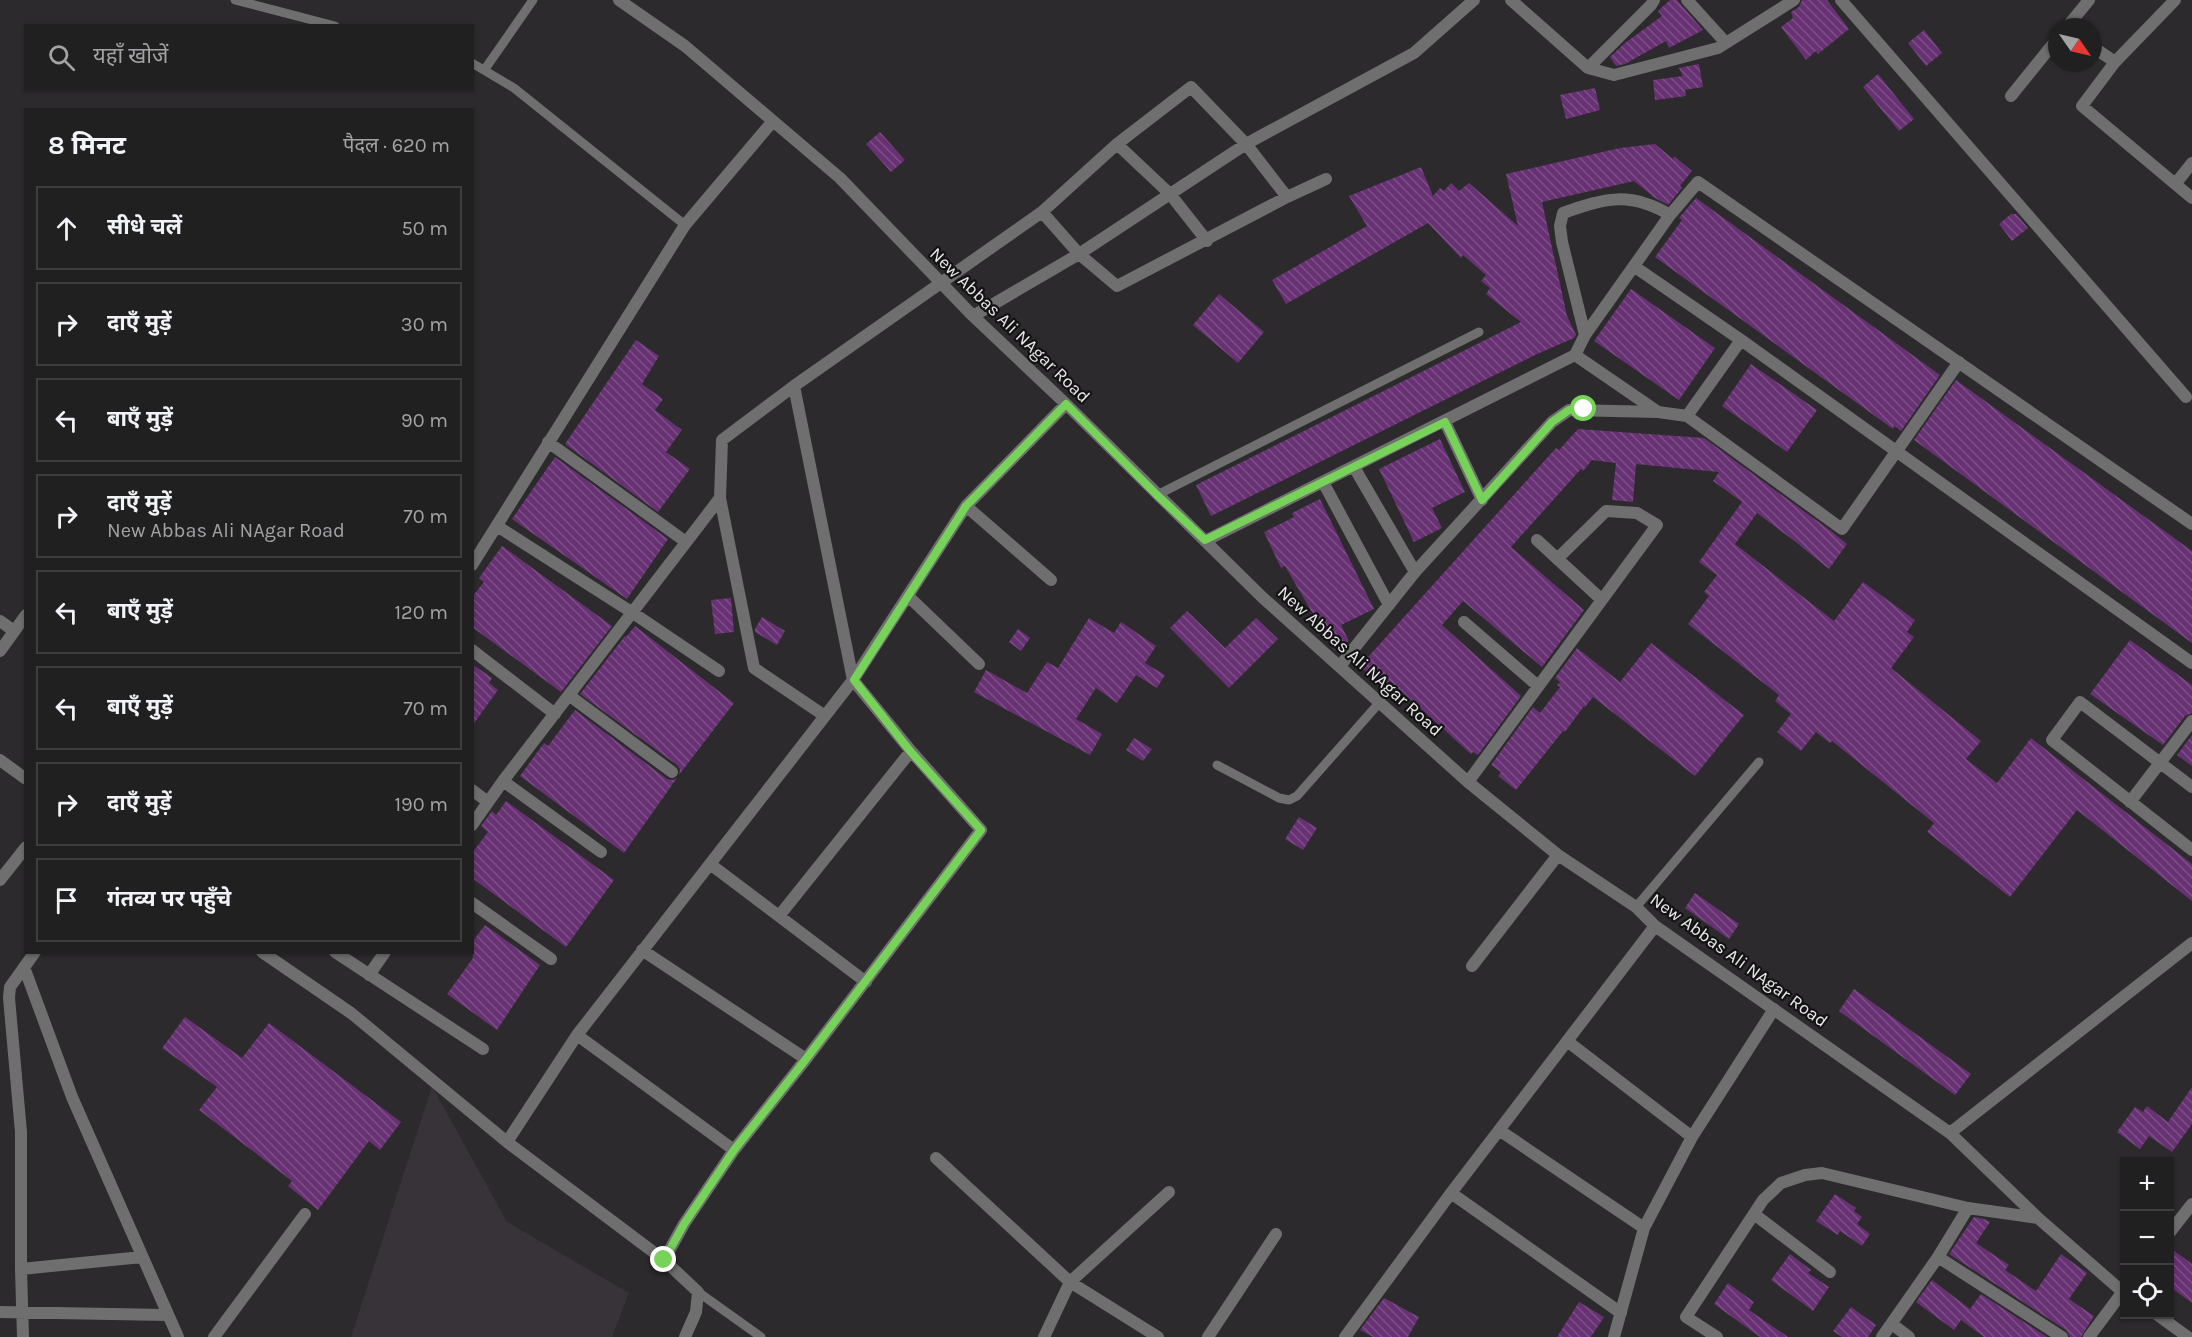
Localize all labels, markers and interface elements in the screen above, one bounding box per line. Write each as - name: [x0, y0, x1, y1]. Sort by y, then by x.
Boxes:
- north arrow: [2048, 18, 2102, 72]
- search box: [24, 24, 474, 90]
- icon: search: [45, 41, 78, 74]
- text: यहाँ खोजें: [93, 43, 168, 69]
- text: 8 मिनट: [48, 130, 126, 161]
- text: पैदल · 620 m: [343, 134, 450, 157]
- icon: ahead: [50, 212, 83, 245]
- text: सीधे चलें: [107, 214, 182, 240]
- text: 50 m: [401, 217, 448, 240]
- street label: New Abbas Ali NAgar Road: [925, 243, 1095, 407]
- icon: right: [50, 308, 83, 341]
- text: दाएँ मुड़ें: [107, 310, 172, 336]
- text: 30 m: [401, 313, 448, 336]
- route start: [1570, 395, 1596, 421]
- icon: left: [50, 404, 83, 437]
- text: बाएँ मुड़ें: [107, 406, 173, 432]
- text: 90 m: [401, 409, 448, 432]
- text: दाएँ मुड़ें: [107, 490, 172, 516]
- icon: right: [50, 500, 83, 533]
- text: 70 m: [403, 505, 448, 528]
- text: New Abbas Ali NAgar Road: [107, 519, 345, 542]
- street label: New Abbas Ali NAgar Road: [1273, 581, 1447, 741]
- icon: left: [50, 596, 83, 629]
- text: बाएँ मुड़ें: [107, 598, 173, 624]
- text: 120 m: [394, 601, 448, 624]
- icon: left: [50, 692, 83, 725]
- text: बाएँ मुड़ें: [107, 694, 173, 720]
- text: 70 m: [403, 697, 448, 720]
- icon: right: [50, 788, 83, 821]
- text: दाएँ मुड़ें: [107, 790, 172, 816]
- text: 190 m: [394, 793, 448, 816]
- icon: arrive: [50, 884, 83, 917]
- text: गंतव्य पर पहुँचे: [107, 886, 231, 912]
- street label: New Abbas Ali NAgar Road: [1646, 888, 1832, 1032]
- map controls: [2120, 1157, 2174, 1319]
- button: +: [2120, 1157, 2174, 1211]
- button: −: [2120, 1211, 2174, 1265]
- route end: [650, 1246, 676, 1272]
- button: locate: [2120, 1265, 2174, 1319]

